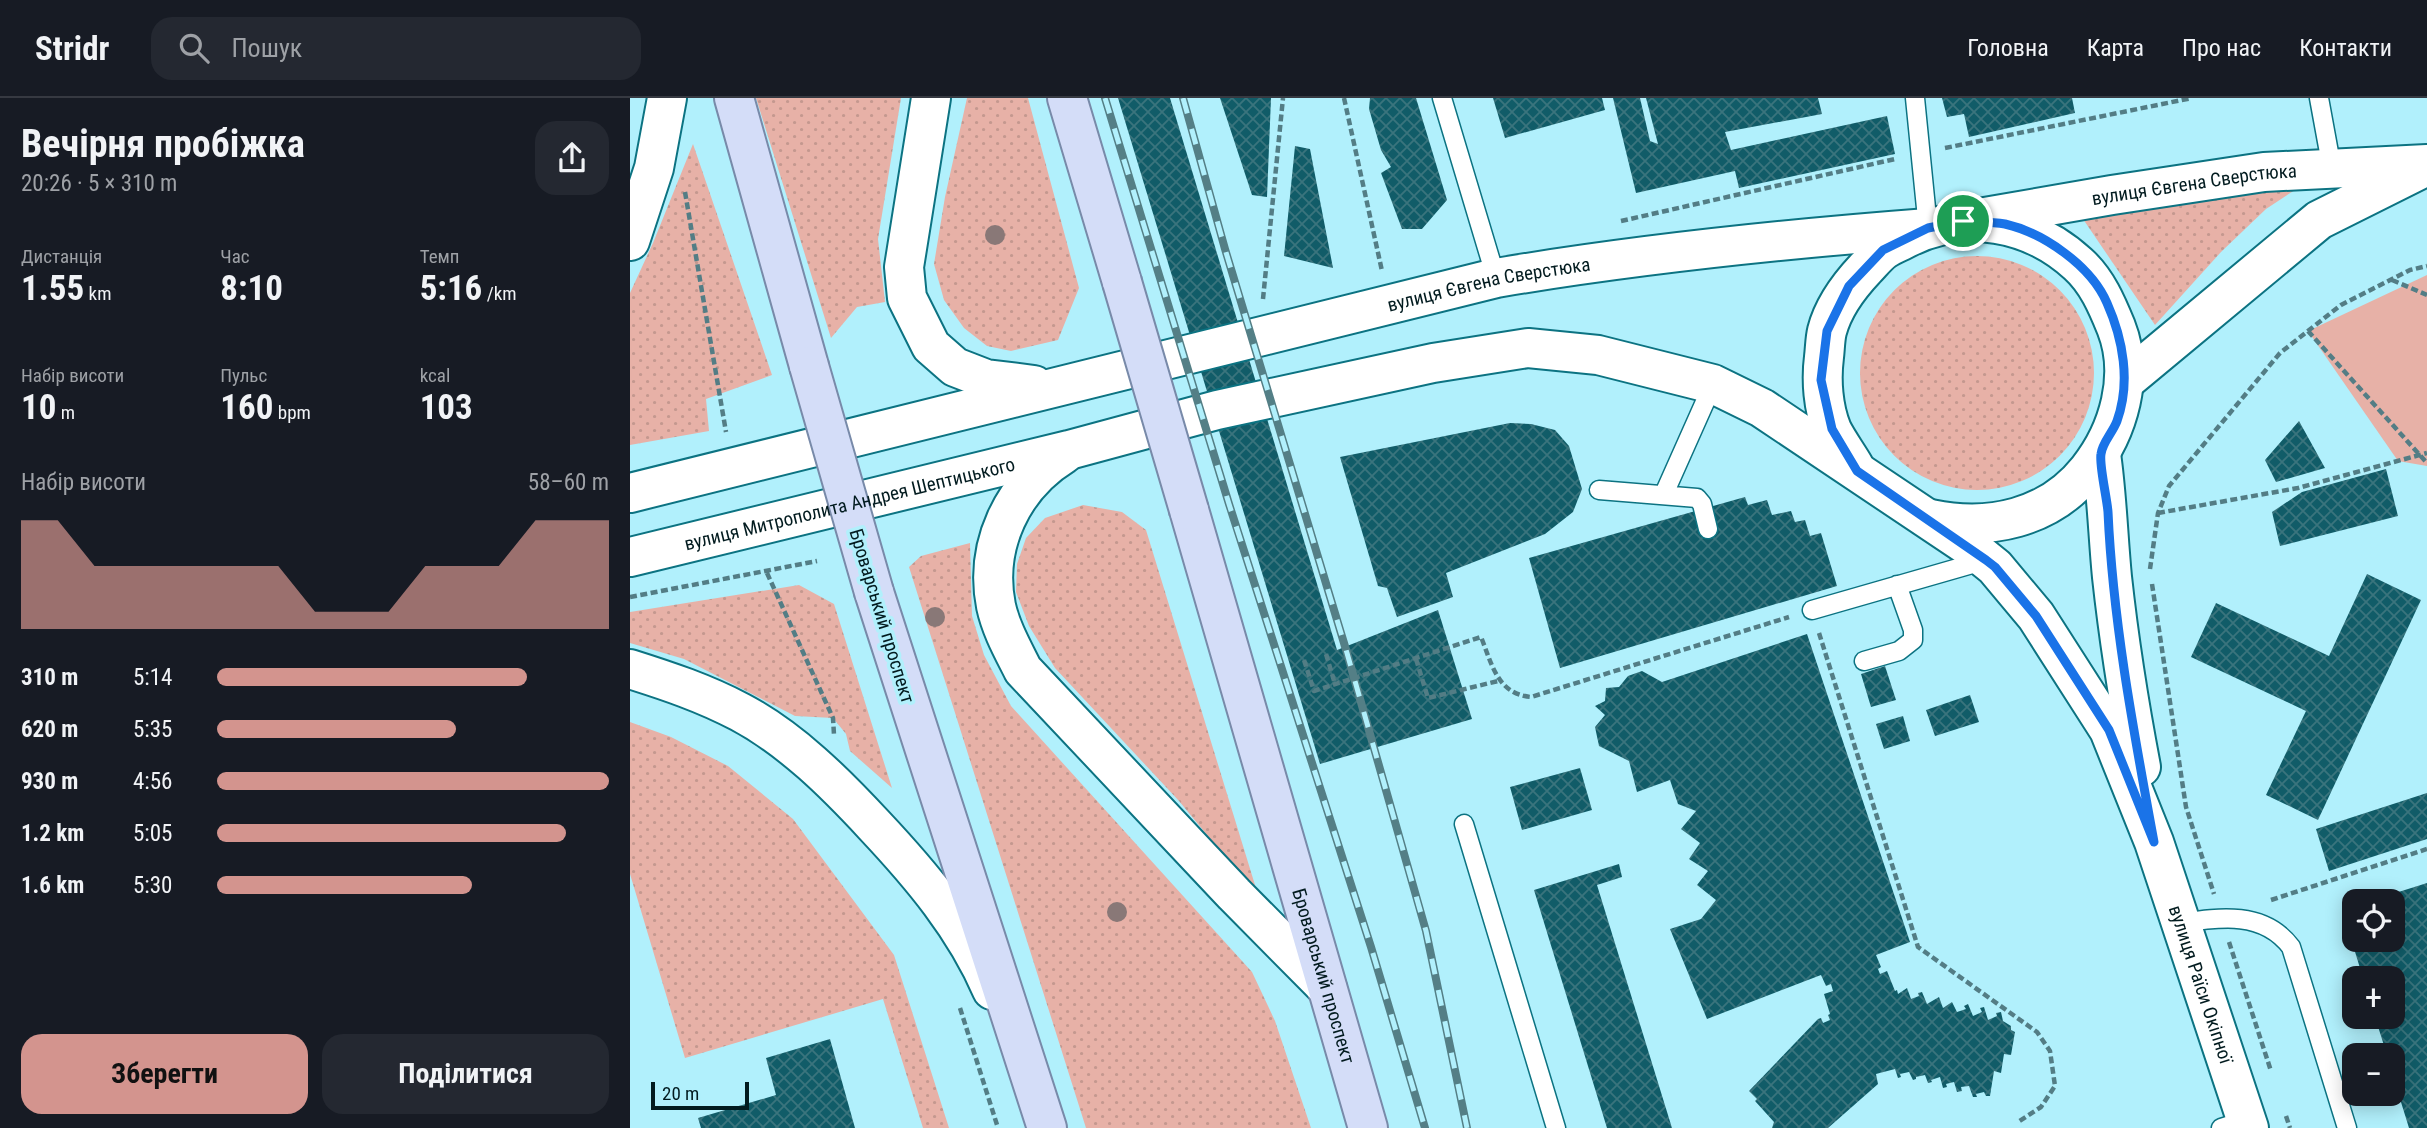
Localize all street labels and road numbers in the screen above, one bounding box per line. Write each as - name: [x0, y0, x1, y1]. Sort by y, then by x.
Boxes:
- street label: вулиця Євгена Сверстюка: [2090, 159, 2297, 210]
- street label: вулиця Євгена Сверстюка: [1385, 252, 1592, 316]
- street label: вулиця Митрополита Андрея Шептицького: [682, 452, 1017, 555]
- street label: Броварський проспект: [845, 526, 919, 706]
- street label: Броварський проспект: [1288, 886, 1360, 1066]
- street label: вулиця Раїси Окіпної: [2164, 902, 2239, 1068]

